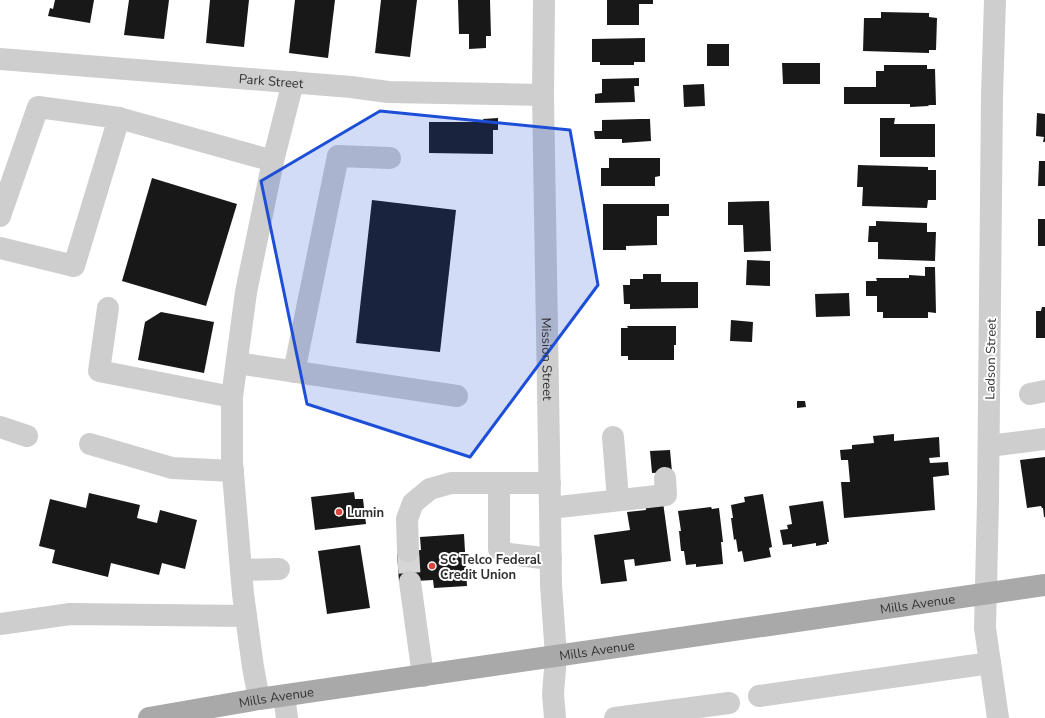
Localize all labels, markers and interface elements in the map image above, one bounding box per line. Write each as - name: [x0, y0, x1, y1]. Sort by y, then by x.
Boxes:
- street label: Park Street: [238, 70, 305, 93]
- street label: Mission Street: [537, 317, 556, 401]
- street label: Ladson Street: [981, 318, 1001, 400]
- place label: Lumin: [347, 504, 384, 522]
- marker: Lumin: [334, 507, 344, 517]
- place label: SC Telco Federal Credit Union: [440, 551, 542, 584]
- marker: SC Telco Federal Credit Union: [427, 561, 437, 571]
- street label: Mills Avenue: [879, 590, 956, 619]
- street label: Mills Avenue: [558, 637, 636, 665]
- street label: Mills Avenue: [237, 683, 315, 712]

